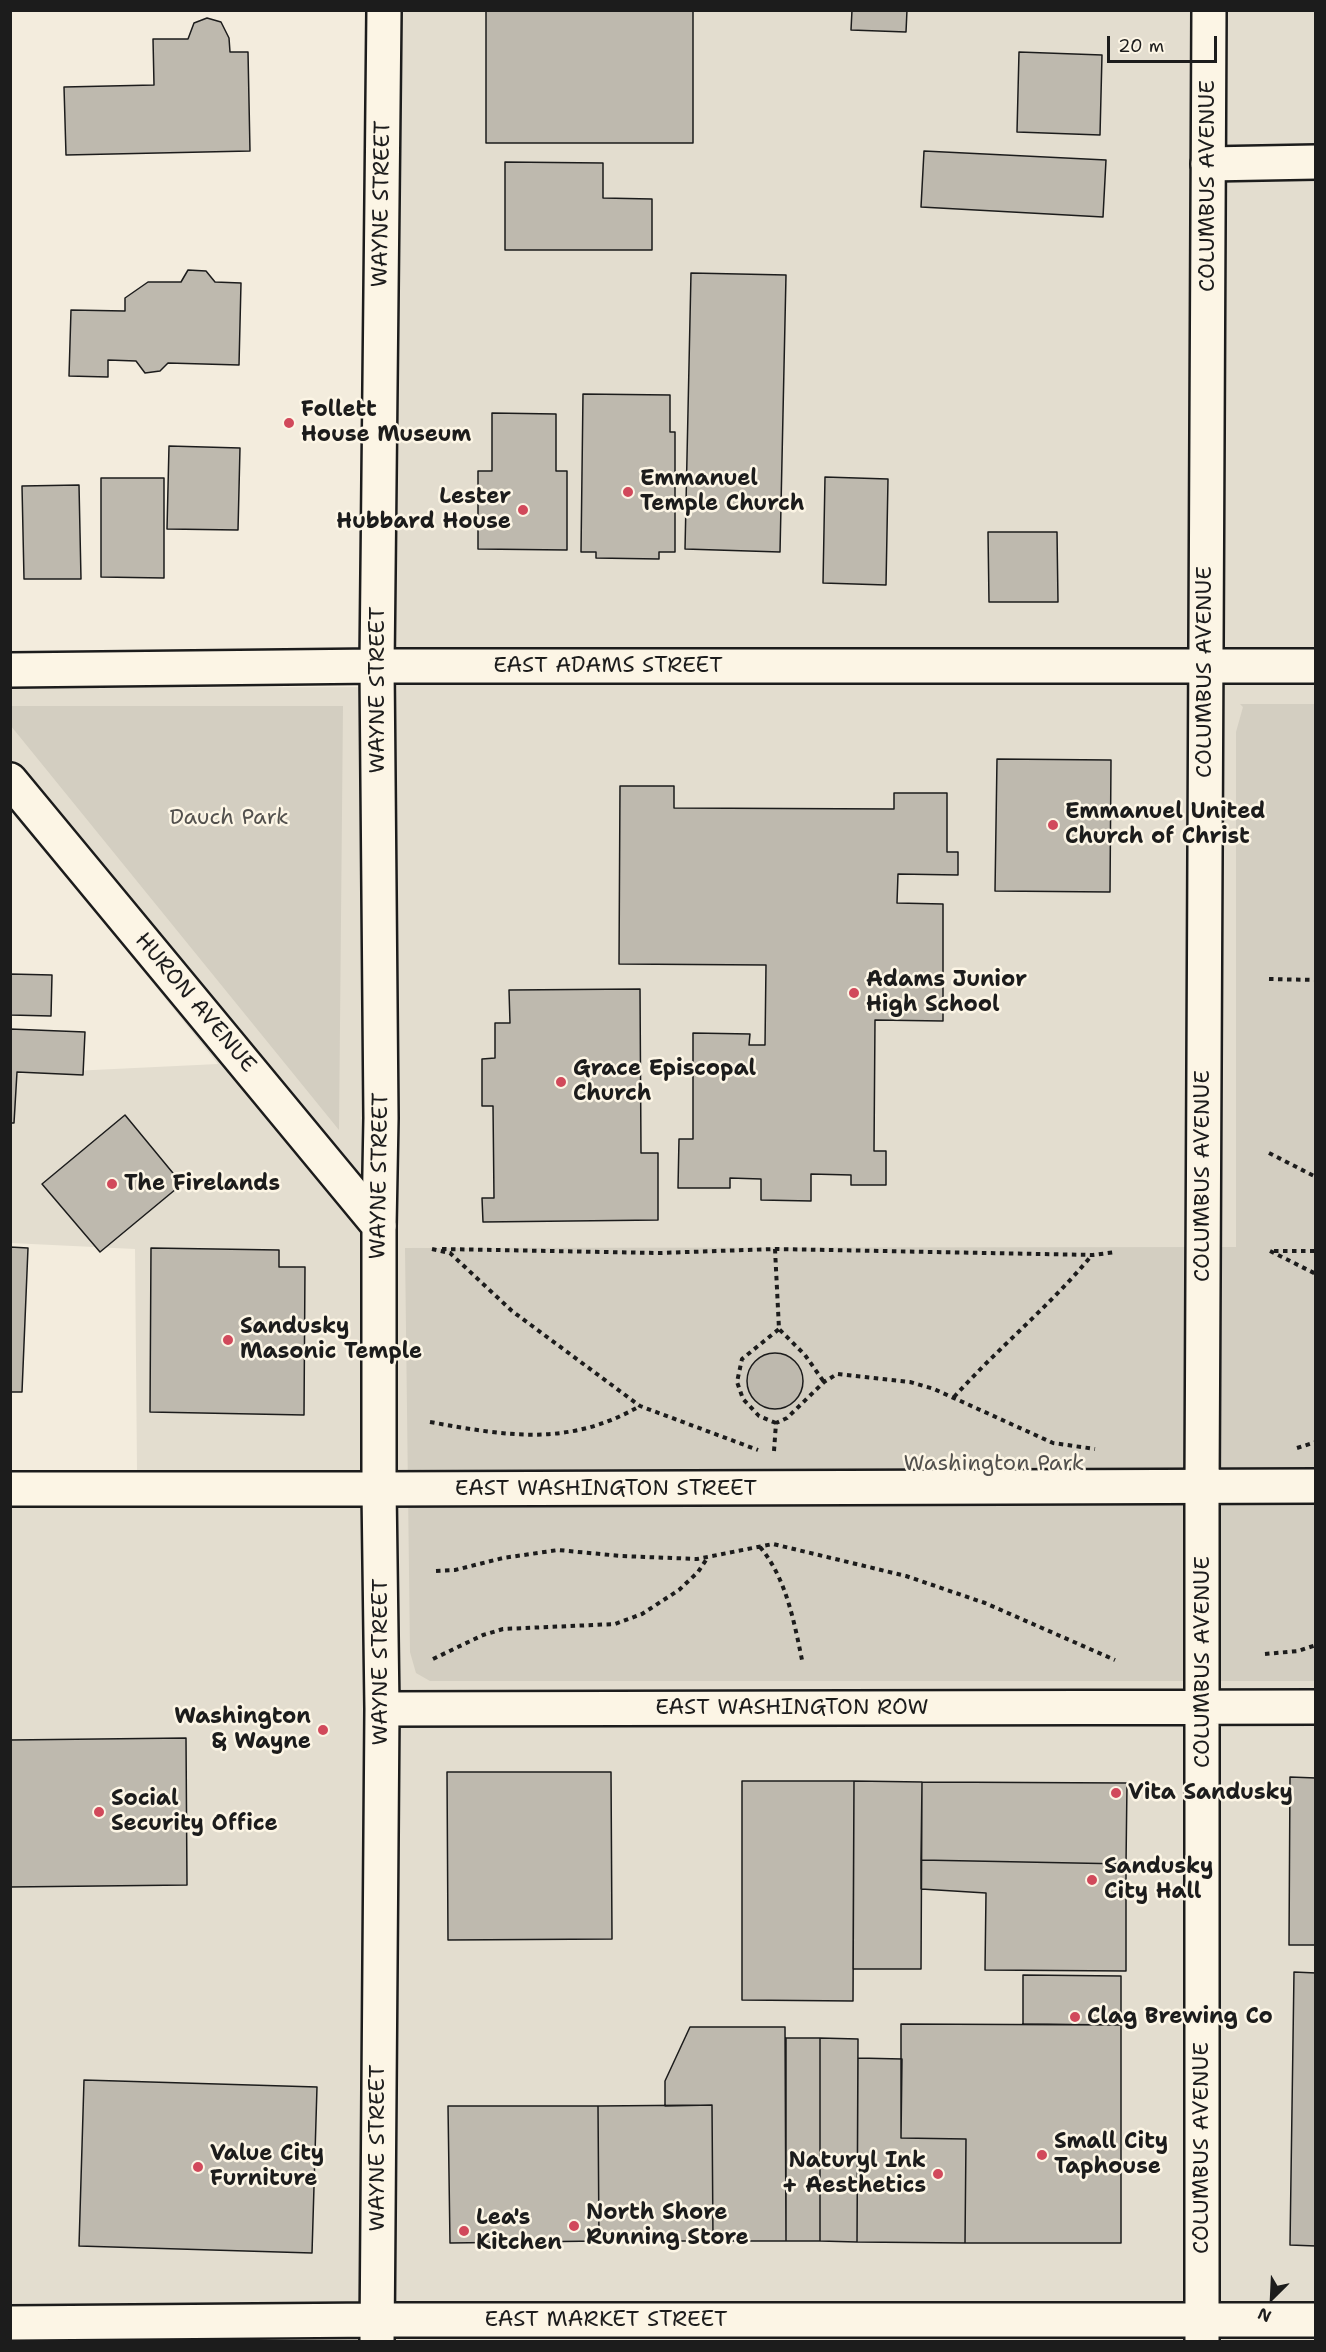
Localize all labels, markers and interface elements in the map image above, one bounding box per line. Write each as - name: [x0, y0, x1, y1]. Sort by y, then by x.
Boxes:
- scale bar: [1110, 24, 1220, 62]
- text: 20 m: [1118, 34, 1164, 58]
- street label: COLUMBUS AVENUE: [1195, 80, 1221, 292]
- street label: WAYNE STREET: [367, 120, 397, 288]
- place label: Follett House Museum: [301, 397, 471, 448]
- marker: Follett House Museum: [282, 416, 296, 430]
- place label: Emmanuel Temple Church: [640, 466, 804, 518]
- place label: Lester Hubbard House: [336, 484, 511, 536]
- marker: Emmanuel Temple Church: [621, 485, 635, 499]
- marker: Lester Hubbard House: [516, 503, 530, 517]
- street label: COLUMBUS AVENUE: [1192, 566, 1218, 778]
- street label: WAYNE STREET: [365, 607, 391, 773]
- street label: EAST ADAMS STREET: [493, 653, 723, 679]
- place label: Emmanuel United Church of Christ: [1065, 799, 1265, 850]
- park label: Dauch Park: [169, 805, 289, 831]
- marker: Emmanuel United Church of Christ: [1046, 818, 1060, 832]
- street label: HURON AVENUE: [129, 928, 261, 1078]
- place label: Adams Junior High School: [866, 967, 1027, 1018]
- marker: Adams Junior High School: [847, 986, 861, 1000]
- place label: Grace Episcopal Church: [573, 1056, 756, 1108]
- street label: COLUMBUS AVENUE: [1190, 1070, 1216, 1282]
- marker: Grace Episcopal Church: [554, 1075, 568, 1089]
- street label: WAYNE STREET: [365, 1092, 395, 1260]
- place label: The Firelands: [124, 1171, 280, 1197]
- marker: The Firelands: [105, 1177, 119, 1191]
- place label: Sandusky Masonic Temple: [240, 1314, 422, 1366]
- marker: Sandusky Masonic Temple: [221, 1333, 235, 1347]
- park label: Washington Park: [904, 1451, 1084, 1477]
- street label: EAST WASHINGTON STREET: [455, 1476, 757, 1502]
- street label: COLUMBUS AVENUE: [1190, 1556, 1216, 1768]
- street label: WAYNE STREET: [368, 1579, 394, 1745]
- street label: EAST WASHINGTON ROW: [655, 1695, 929, 1721]
- place label: Washington & Wayne: [174, 1704, 311, 1756]
- marker: Washington & Wayne: [316, 1723, 330, 1737]
- place label: Vita Sandusky: [1128, 1780, 1293, 1806]
- place label: Social Security Office: [111, 1786, 278, 1838]
- marker: Vita Sandusky: [1109, 1786, 1123, 1800]
- marker: Social Security Office: [92, 1805, 106, 1819]
- place label: Sandusky City Hall: [1104, 1854, 1213, 1906]
- marker: Sandusky City Hall: [1085, 1873, 1099, 1887]
- place label: Clag Brewing Co: [1087, 2004, 1273, 2030]
- marker: Clag Brewing Co: [1068, 2010, 1082, 2024]
- street label: COLUMBUS AVENUE: [1189, 2042, 1215, 2254]
- street label: WAYNE STREET: [365, 2065, 391, 2231]
- place label: Small City Taphouse: [1054, 2129, 1168, 2180]
- place label: Value City Furniture: [210, 2141, 324, 2192]
- place label: Naturyl Ink + Aesthetics: [782, 2148, 926, 2200]
- marker: Small City Taphouse: [1035, 2148, 1049, 2162]
- marker: Value City Furniture: [191, 2160, 205, 2174]
- marker: Naturyl Ink + Aesthetics: [931, 2167, 945, 2181]
- place label: North Shore Running Store: [586, 2200, 749, 2252]
- place label: Lea's Kitchen: [476, 2205, 562, 2256]
- marker: North Shore Running Store: [567, 2219, 581, 2233]
- marker: Lea's Kitchen: [457, 2224, 471, 2238]
- north arrow: [1242, 2268, 1302, 2328]
- text: N: [1254, 2303, 1275, 2327]
- street label: EAST MARKET STREET: [484, 2307, 728, 2333]

